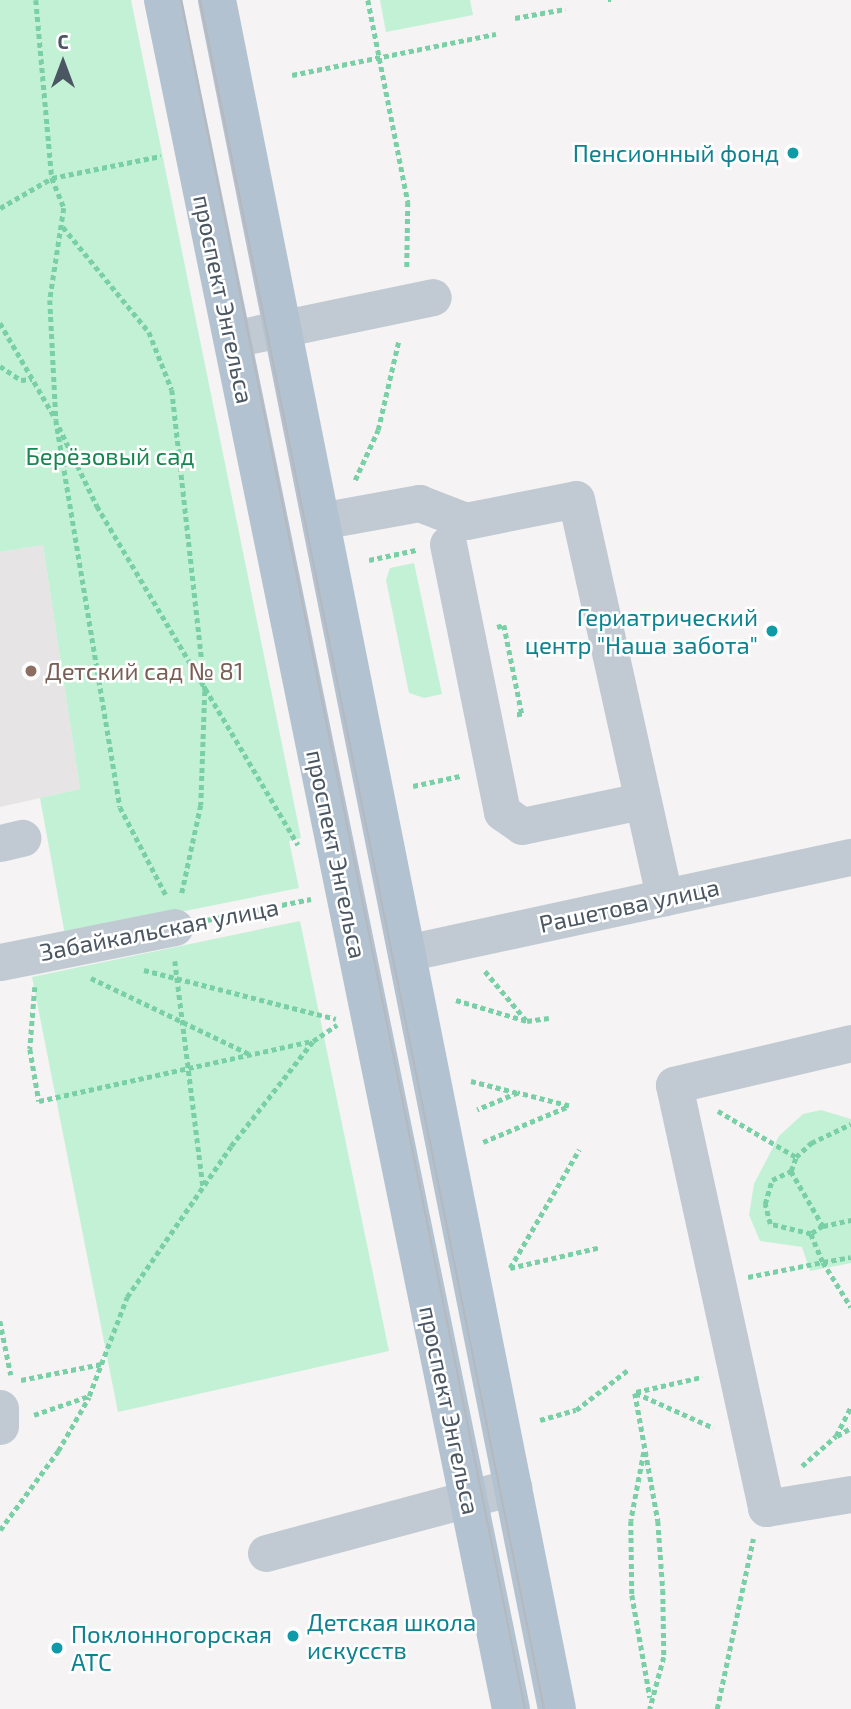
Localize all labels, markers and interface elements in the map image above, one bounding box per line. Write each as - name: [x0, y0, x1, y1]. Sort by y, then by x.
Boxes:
- north arrow: [28, 28, 98, 98]
- text: С: [57, 30, 69, 53]
- place label: Пенсионный фонд: [573, 139, 779, 167]
- marker: Пенсионный фонд: [785, 145, 801, 161]
- street label: проспект Энгельса: [188, 192, 260, 406]
- park label: Берёзовый сад: [25, 442, 195, 470]
- place label: Гериатрический центр "Наша забота": [524, 603, 758, 659]
- marker: Гериатрический центр "Наша забота": [764, 623, 780, 639]
- place label: Детский сад № 81: [45, 657, 243, 685]
- marker: Детский сад № 81: [23, 663, 39, 679]
- street label: проспект Энгельса: [301, 747, 373, 961]
- street label: Рашетова улица: [536, 872, 722, 938]
- street label: Забайкальская улица: [37, 892, 281, 966]
- street label: проспект Энгельса: [414, 1303, 486, 1517]
- place label: Детская школа искусств: [307, 1608, 476, 1664]
- place label: Поклонногорская АТС: [71, 1620, 272, 1676]
- marker: Детская школа искусств: [285, 1628, 301, 1644]
- marker: Поклонногорская АТС: [49, 1640, 65, 1656]

